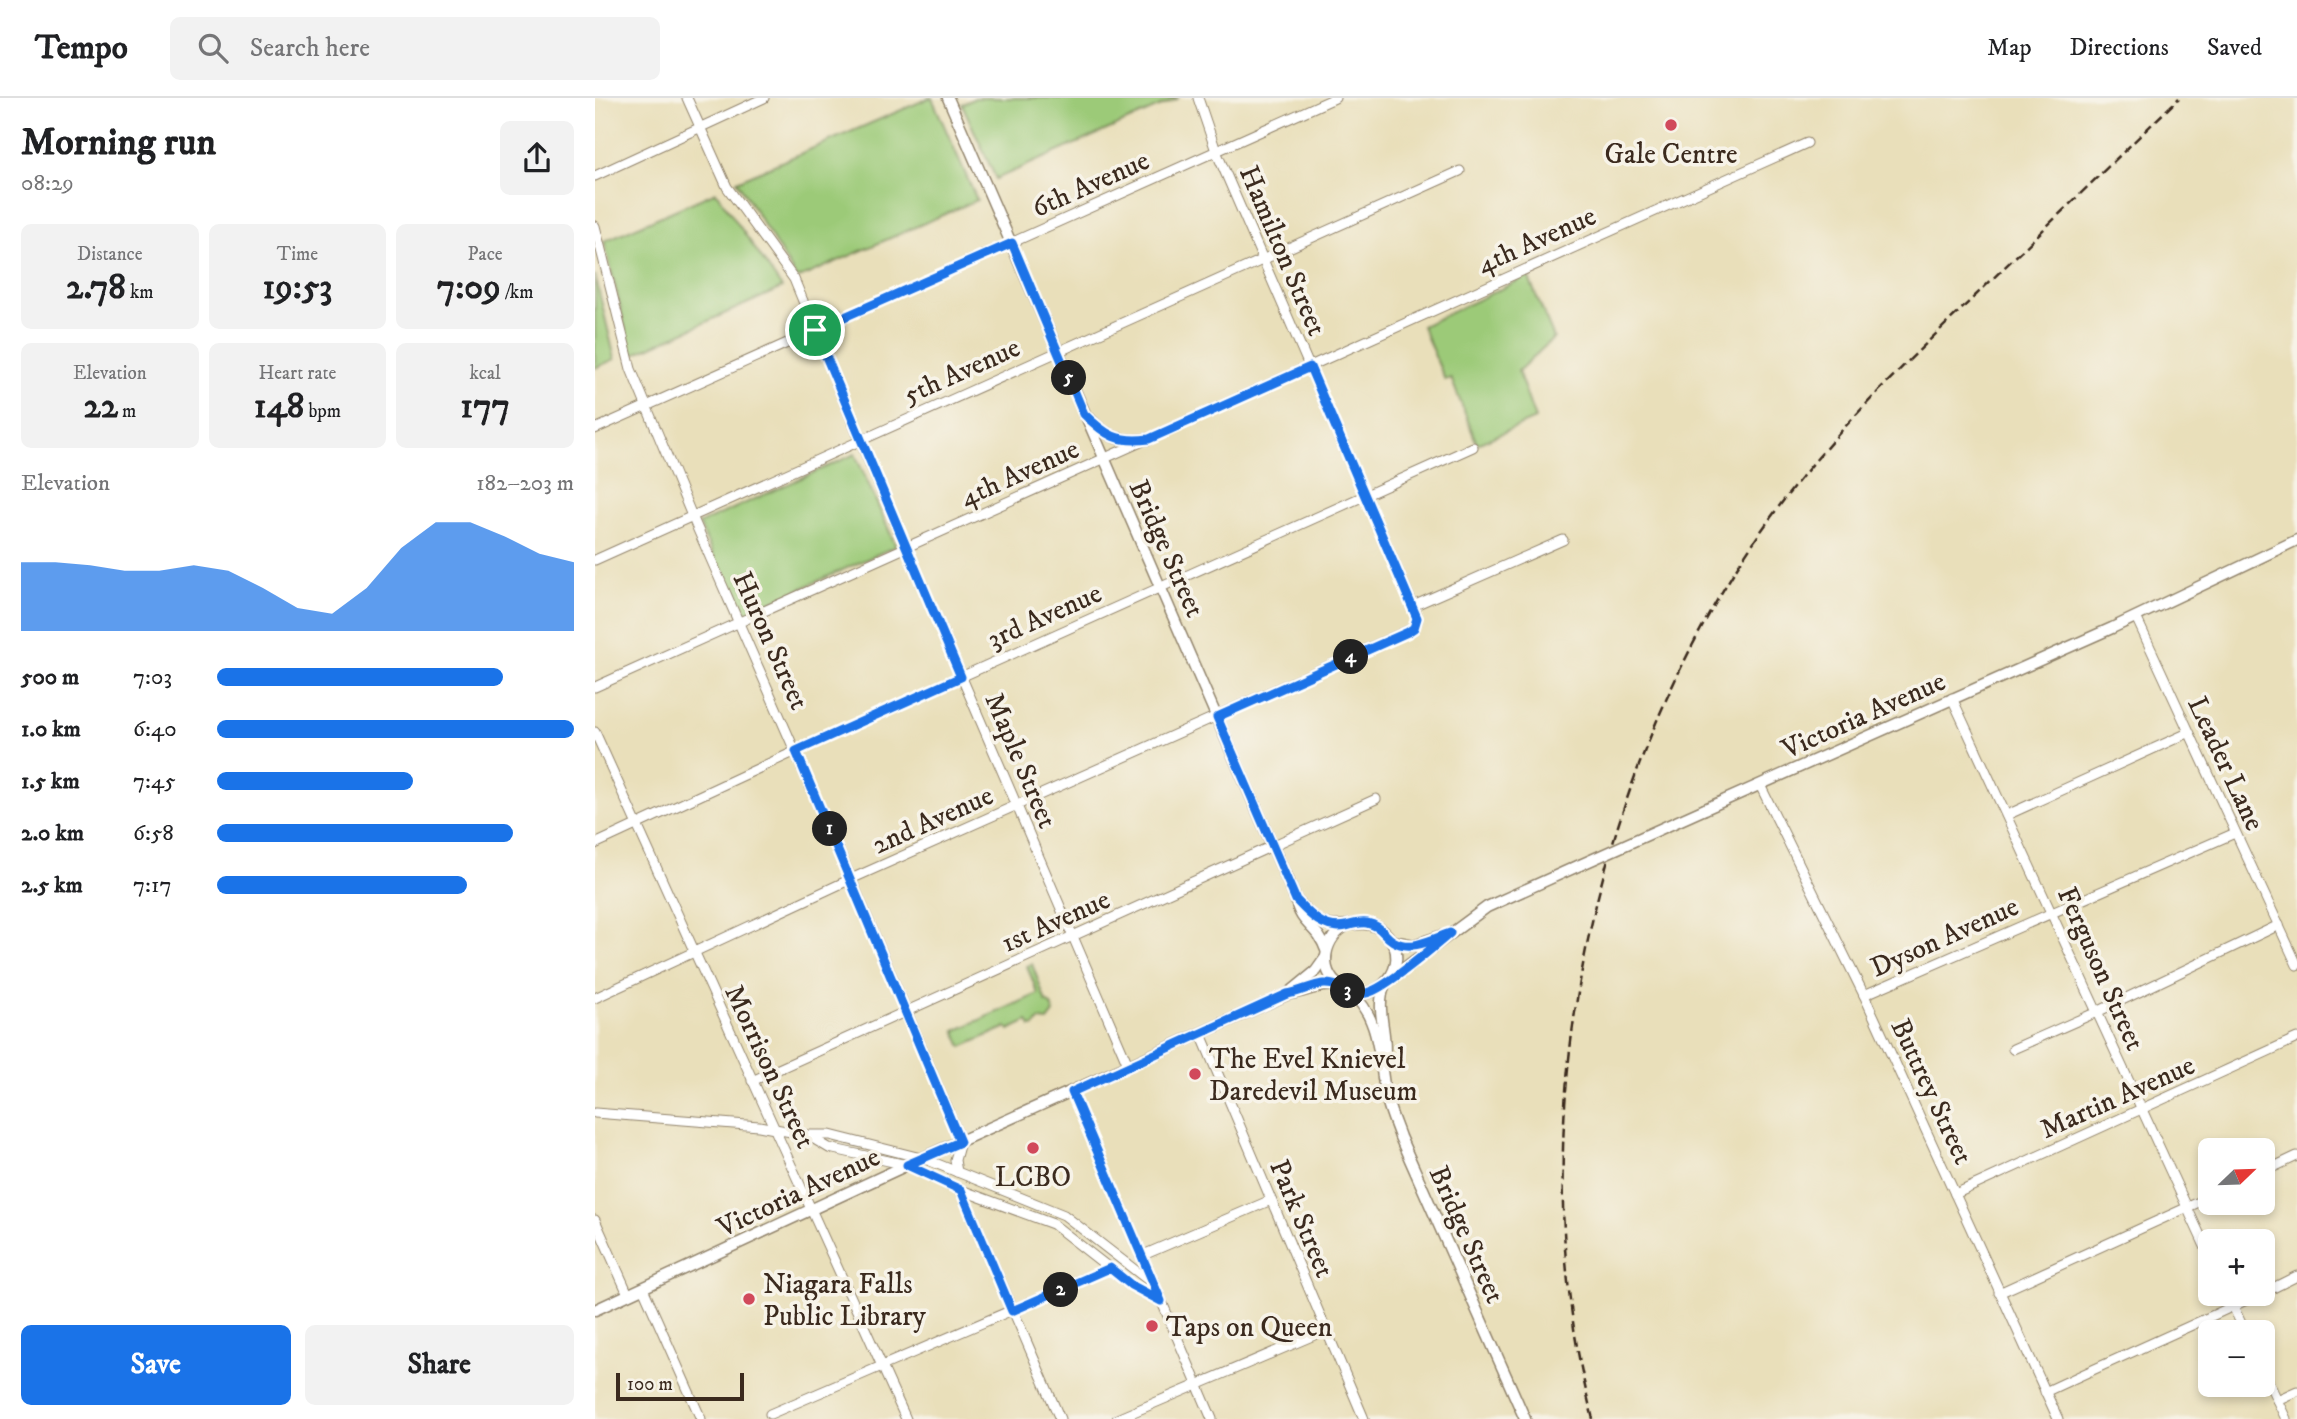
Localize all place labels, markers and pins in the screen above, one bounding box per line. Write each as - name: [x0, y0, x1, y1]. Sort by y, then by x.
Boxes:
- marker: Gale Centre: [1663, 117, 1679, 133]
- place label: Gale Centre: [1604, 137, 1738, 172]
- pin: [785, 300, 845, 360]
- pin: 5: [1051, 360, 1086, 396]
- pin: 4: [1333, 640, 1369, 674]
- pin: 1: [813, 812, 847, 846]
- pin: 3: [1331, 974, 1365, 1008]
- place label: The Evel Knievel Daredevil Museum: [1209, 1042, 1418, 1109]
- marker: The Evel Knievel Daredevil Museum: [1187, 1066, 1203, 1082]
- marker: LCBO: [1025, 1140, 1041, 1156]
- place label: LCBO: [995, 1160, 1071, 1195]
- place label: Niagara Falls Public Library: [763, 1267, 927, 1334]
- pin: 2: [1043, 1272, 1079, 1308]
- marker: Niagara Falls Public Library: [741, 1291, 757, 1307]
- place label: Taps on Queen: [1166, 1310, 1333, 1345]
- marker: Taps on Queen: [1144, 1318, 1160, 1334]

